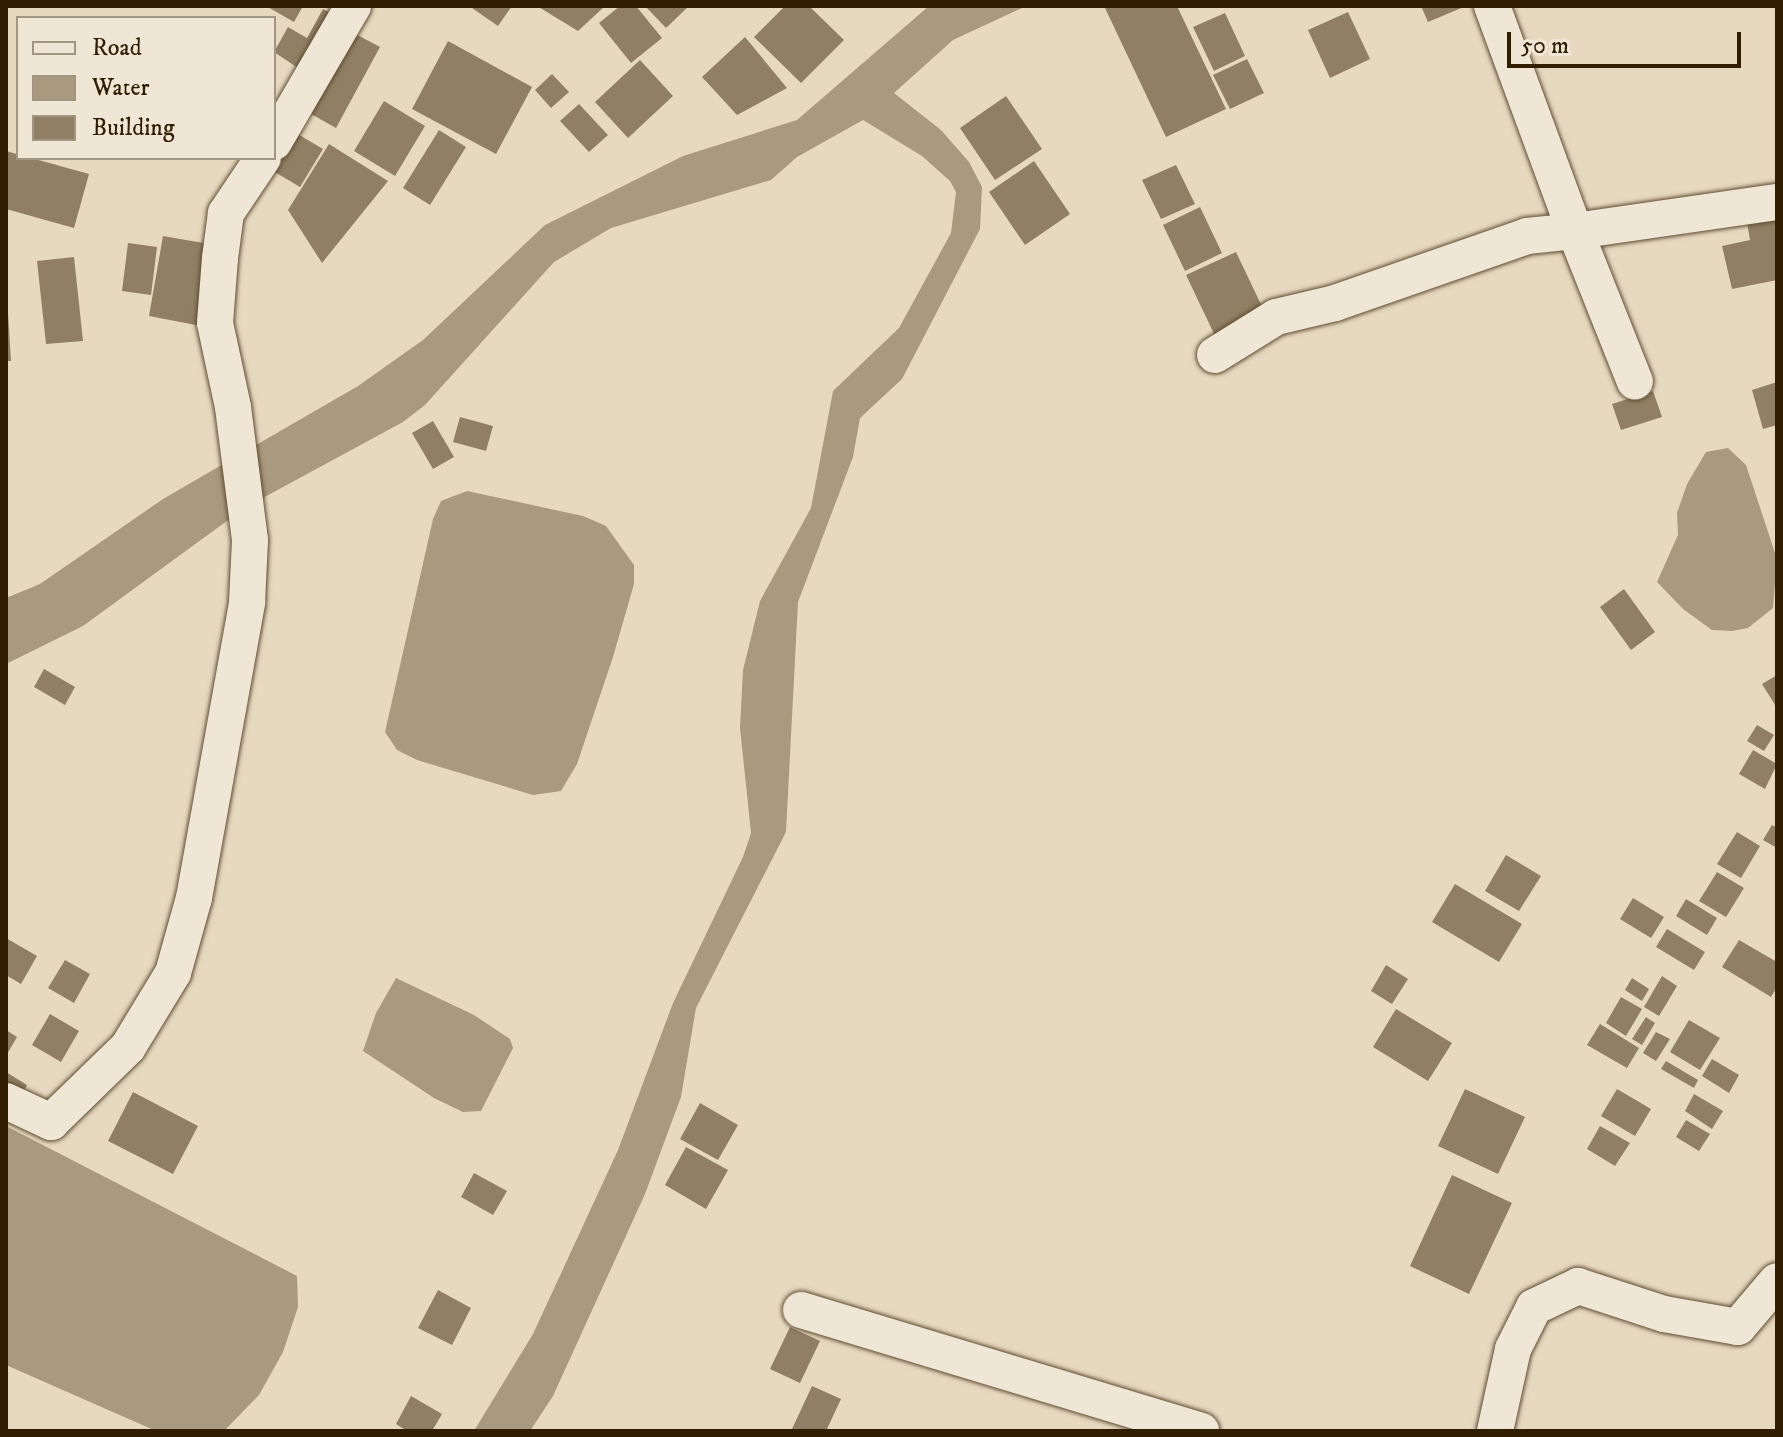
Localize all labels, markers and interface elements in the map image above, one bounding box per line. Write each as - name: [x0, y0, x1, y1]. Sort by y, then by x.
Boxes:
- legend: [16, 16, 276, 160]
- scale bar: [1511, 16, 1745, 66]
- text: 50 m: [1521, 31, 1569, 61]
- text: Road: [92, 33, 142, 63]
- text: Water: [92, 73, 149, 103]
- text: Building: [92, 113, 175, 143]

